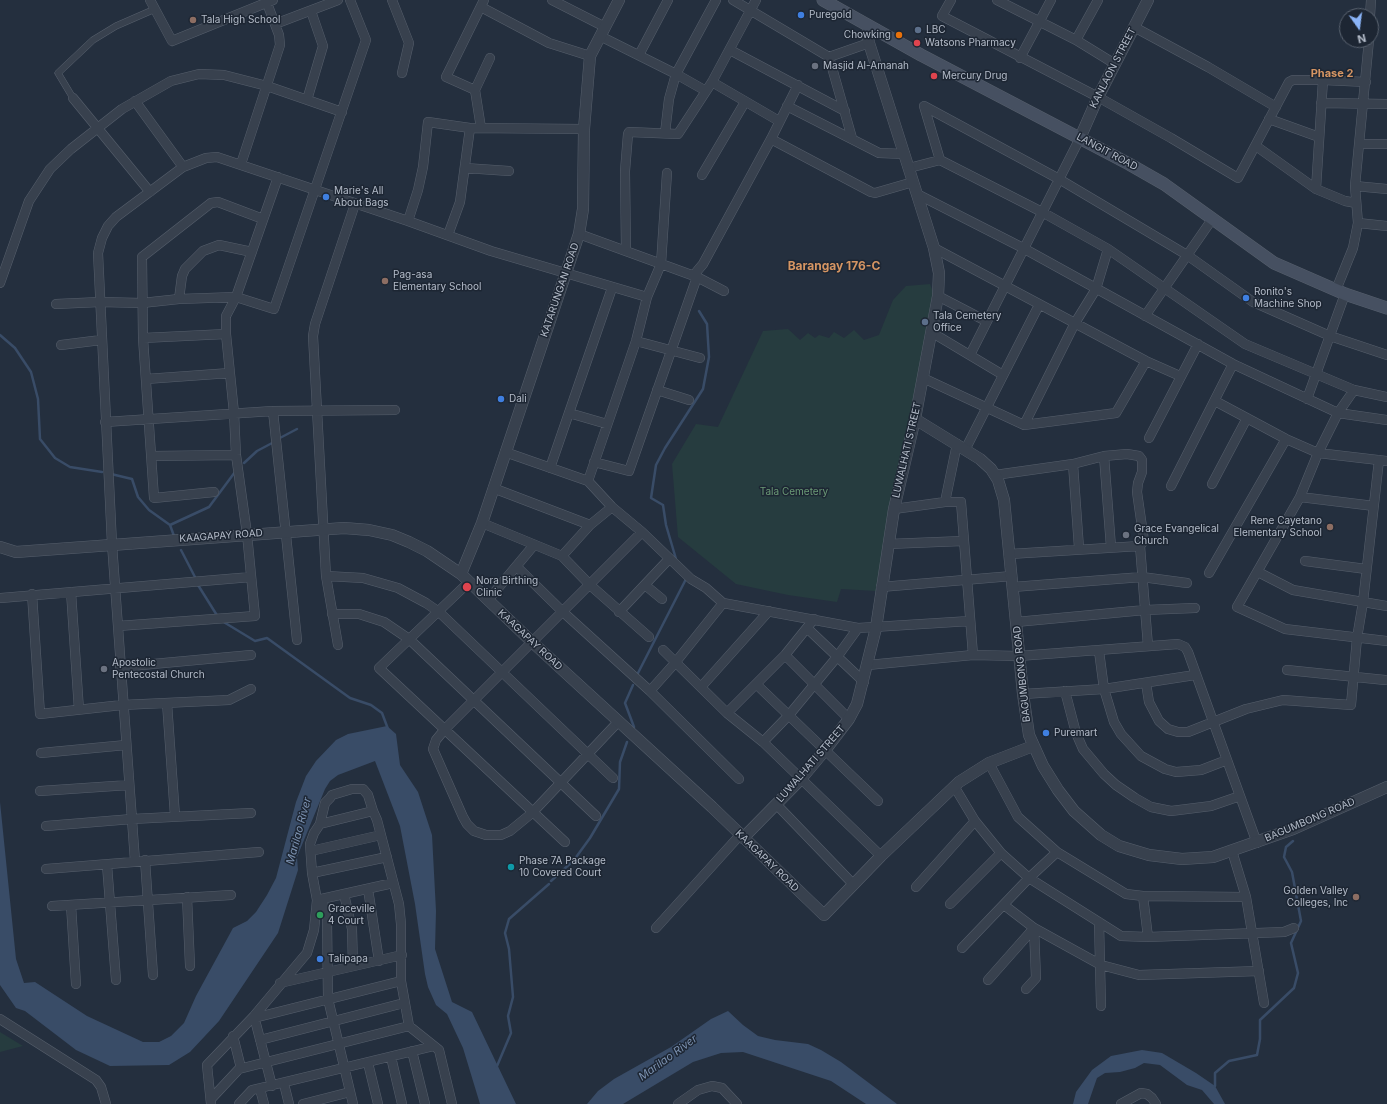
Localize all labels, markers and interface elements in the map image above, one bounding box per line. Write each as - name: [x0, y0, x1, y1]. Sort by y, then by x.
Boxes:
- north arrow: [1339, 8, 1379, 48]
- place label: Puregold: [809, 9, 851, 21]
- marker: Puregold: [796, 10, 806, 20]
- place label: Tala High School: [201, 14, 280, 26]
- marker: Tala High School: [188, 15, 198, 25]
- place label: LBC: [926, 24, 946, 36]
- marker: LBC: [913, 25, 923, 35]
- street label: KANLAON STREET: [1087, 26, 1139, 110]
- place label: Chowking: [844, 29, 891, 41]
- marker: Chowking: [894, 30, 904, 40]
- text: N: [1356, 31, 1367, 46]
- place label: Watsons Pharmacy: [925, 37, 1016, 49]
- marker: Watsons Pharmacy: [912, 38, 922, 48]
- place label: Masjid Al-Amanah: [823, 60, 909, 72]
- marker: Masjid Al-Amanah: [810, 61, 820, 71]
- district label: Phase 2: [1311, 67, 1353, 81]
- place label: Mercury Drug: [942, 70, 1007, 82]
- marker: Mercury Drug: [929, 71, 939, 81]
- street label: LANGIT ROAD: [1074, 131, 1140, 173]
- place label: Marie's All About Bags: [334, 185, 389, 208]
- marker: Marie's All About Bags: [321, 192, 331, 202]
- street label: KATARUNGAN ROAD: [538, 241, 582, 339]
- district label: Barangay 176-C: [788, 259, 880, 273]
- place label: Pag-asa Elementary School: [393, 269, 482, 292]
- marker: Pag-asa Elementary School: [380, 276, 390, 286]
- place label: Ronito's Machine Shop: [1254, 286, 1322, 310]
- marker: Ronito's Machine Shop: [1241, 293, 1251, 303]
- place label: Tala Cemetery Office: [933, 310, 1001, 334]
- marker: Tala Cemetery Office: [920, 317, 930, 327]
- place label: Dali: [509, 393, 527, 405]
- marker: Dali: [496, 394, 506, 404]
- street label: LUWALHATI STREET: [890, 401, 924, 499]
- park label: Tala Cemetery: [760, 486, 828, 498]
- place label: Rene Cayetano Elementary School: [1233, 515, 1322, 538]
- marker: Rene Cayetano Elementary School: [1325, 522, 1335, 532]
- place label: Grace Evangelical Church: [1134, 523, 1219, 546]
- street label: KAAGAPAY ROAD: [179, 527, 263, 545]
- marker: Grace Evangelical Church: [1121, 530, 1131, 540]
- place label: Nora Birthing Clinic: [476, 575, 538, 598]
- marker: Nora Birthing Clinic: [461, 581, 473, 593]
- street label: KAAGAPAY ROAD: [495, 607, 565, 673]
- street label: BAGUMBONG ROAD: [1011, 625, 1033, 723]
- place label: Apostolic Pentecostal Church: [112, 657, 205, 680]
- marker: Apostolic Pentecostal Church: [99, 664, 109, 674]
- street label: LUWALHATI STREET: [774, 723, 848, 805]
- place label: Puremart: [1054, 727, 1097, 739]
- marker: Puremart: [1041, 728, 1051, 738]
- water label: Marilao River: [284, 796, 314, 866]
- street label: BAGUMBONG ROAD: [1263, 796, 1357, 844]
- street label: KAAGAPAY ROAD: [733, 828, 801, 894]
- place label: Phase 7A Package 10 Covered Court: [519, 855, 606, 878]
- marker: Phase 7A Package 10 Covered Court: [506, 862, 516, 872]
- place label: Golden Valley Colleges, Inc: [1283, 885, 1348, 908]
- marker: Golden Valley Colleges, Inc: [1351, 892, 1361, 902]
- place label: Graceville 4 Court: [328, 903, 375, 926]
- marker: Graceville 4 Court: [315, 910, 325, 920]
- place label: Talipapa: [328, 953, 368, 965]
- marker: Talipapa: [315, 954, 325, 964]
- water label: Marilao River: [636, 1032, 700, 1084]

